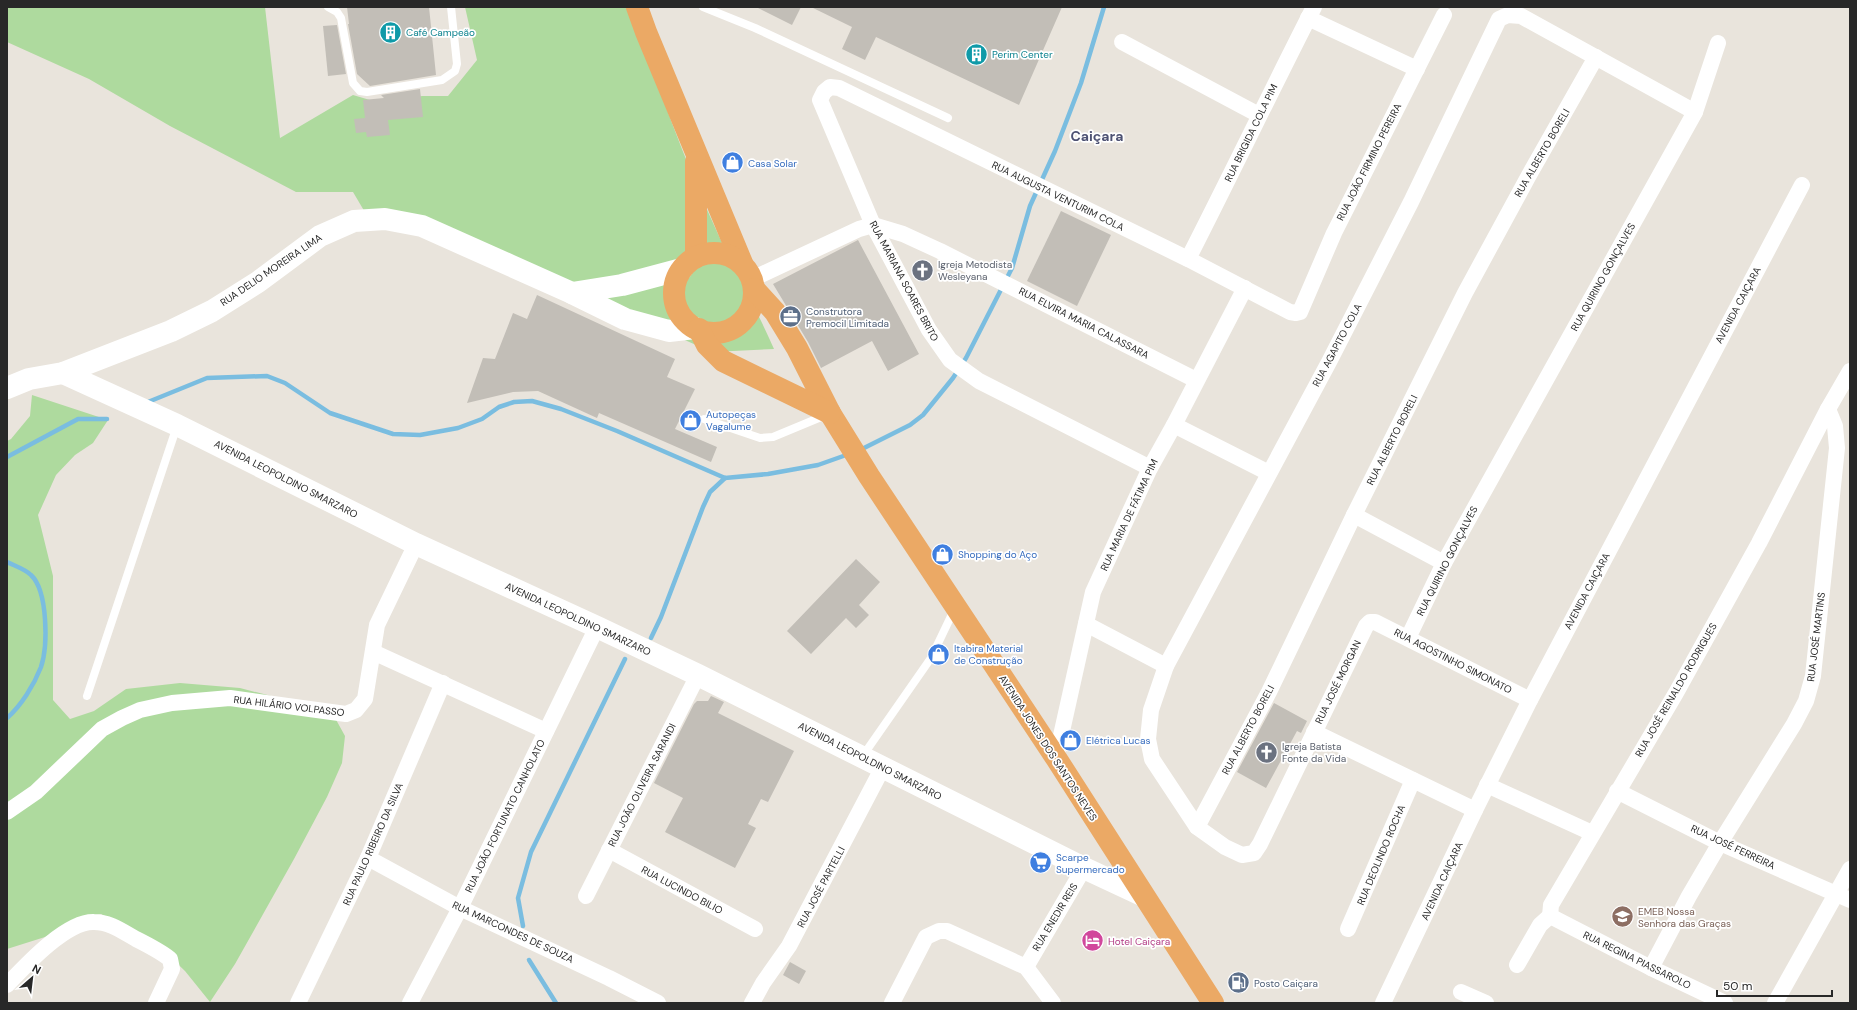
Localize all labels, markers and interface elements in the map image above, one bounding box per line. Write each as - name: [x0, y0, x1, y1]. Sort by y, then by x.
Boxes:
- building icon: Café Campeão: [378, 19, 404, 45]
- place label: Café Campeão: [406, 26, 475, 39]
- building icon: Perim Center: [963, 41, 989, 67]
- place label: Perim Center: [992, 48, 1053, 61]
- street label: RUA BRIGIDA COLA PIM: [1222, 82, 1280, 184]
- street label: RUA JOÃO FIRMINO PEREIRA: [1334, 101, 1404, 223]
- street label: RUA ALBERTO BORELI: [1511, 107, 1573, 199]
- district label: Caiçara: [1070, 127, 1124, 145]
- shop icon: Casa Solar: [719, 150, 745, 176]
- place label: Casa Solar: [748, 157, 797, 170]
- street label: RUA AUGUSTA VENTURIM COLA: [990, 158, 1127, 234]
- street label: RUA MARIANA SOARES BRITO: [867, 218, 941, 344]
- street label: RUA QUIRINO GONÇALVES: [1568, 220, 1638, 333]
- street label: RUA DELIO MOREIRA LIMA: [218, 231, 325, 309]
- church icon: Igreja Metodista Wesleyana: [910, 257, 936, 283]
- place label: Igreja Metodista Wesleyana: [938, 258, 1012, 283]
- street label: AVENIDA CAIÇARA: [1712, 264, 1764, 346]
- street label: RUA ELVIRA MARIA CALASSARA: [1017, 284, 1152, 362]
- street label: RUA AGAPITO COLA: [1310, 301, 1365, 389]
- office icon: Construtora Premocil Limitada: [778, 304, 804, 330]
- place label: Construtora Premocil Limitada: [806, 305, 889, 330]
- street label: RUA ALBERTO BORELI: [1364, 393, 1420, 487]
- shop icon: Autopeças Vagalume: [677, 407, 703, 433]
- place label: Autopeças Vagalume: [706, 408, 756, 433]
- street label: AVENIDA LEOPOLDINO SMARZARO: [212, 437, 360, 521]
- street label: RUA MARIA DE FÁTIMA PIM: [1097, 457, 1161, 573]
- street label: RUA QUIRINO GONÇALVES: [1414, 504, 1481, 618]
- shop icon: Shopping do Aço: [930, 541, 956, 567]
- place label: Shopping do Aço: [958, 548, 1037, 561]
- street label: AVENIDA CAIÇARA: [1561, 550, 1613, 632]
- street label: AVENIDA LEOPOLDINO SMARZARO: [503, 579, 653, 659]
- street label: RUA JOSÉ MARTINS: [1804, 591, 1828, 682]
- street label: RUA JOSÉ REINALDO RODRIGUES: [1632, 620, 1720, 759]
- street label: RUA AGOSTINHO SIMONATO: [1392, 626, 1514, 697]
- street label: RUA JOSÉ MORGAN: [1312, 638, 1364, 726]
- shop icon: Itabira Material de Construção: [925, 641, 951, 667]
- place label: Itabira Material de Construção: [954, 642, 1023, 667]
- street label: AVENIDA JONES DOS SANTOS NEVES: [996, 673, 1100, 824]
- street label: RUA ALBERTO BORELI: [1219, 683, 1277, 777]
- street label: RUA HILÁRIO VOLPASSO: [233, 693, 345, 719]
- street label: AVENIDA LEOPOLDINO SMARZARO: [796, 719, 944, 803]
- street label: RUA JOÃO OLIVEIRA SARANDI: [605, 721, 679, 849]
- shop icon: Elétrica Lucas: [1058, 727, 1084, 753]
- place label: Elétrica Lucas: [1086, 734, 1150, 747]
- street label: RUA JOÃO FORTUNATO CANHOLATO: [462, 737, 548, 895]
- church icon: Igreja Batista Fonte da Vida: [1253, 739, 1279, 765]
- place label: Igreja Batista Fonte da Vida: [1282, 740, 1346, 765]
- street label: RUA PAULO RIBEIRO DA SILVA: [340, 780, 406, 907]
- street label: RUA DEOLINDO ROCHA: [1354, 802, 1408, 907]
- street label: RUA JOSÉ FERREIRA: [1689, 822, 1778, 872]
- street label: AVENIDA CAIÇARA: [1418, 839, 1466, 922]
- street label: RUA JOSÉ PARTELLI: [794, 844, 848, 930]
- supermarket icon: Scarpe Supermercado: [1028, 850, 1054, 876]
- place label: Scarpe Supermercado: [1056, 851, 1125, 876]
- street label: RUA LUCINDO BILIO: [639, 863, 725, 917]
- street label: RUA ENEDIR REIS: [1030, 880, 1081, 953]
- street label: RUA MARCONDES DE SOUZA: [450, 898, 576, 966]
- school or university icon: EMEB Nossa Senhora das Graças: [1609, 904, 1635, 930]
- place label: EMEB Nossa Senhora das Graças: [1638, 905, 1731, 930]
- hotel icon: Hotel Caiçara: [1079, 928, 1105, 954]
- street label: RUA REGINA PIASSAROLO: [1581, 928, 1693, 992]
- place label: Hotel Caiçara: [1108, 935, 1170, 948]
- north arrow: [12, 958, 52, 998]
- text: N: [30, 961, 44, 977]
- fuel station icon: Posto Caiçara: [1225, 970, 1251, 996]
- scale bar: [1717, 972, 1832, 998]
- place label: Posto Caiçara: [1254, 977, 1318, 990]
- text: 50 m: [1723, 978, 1752, 994]

